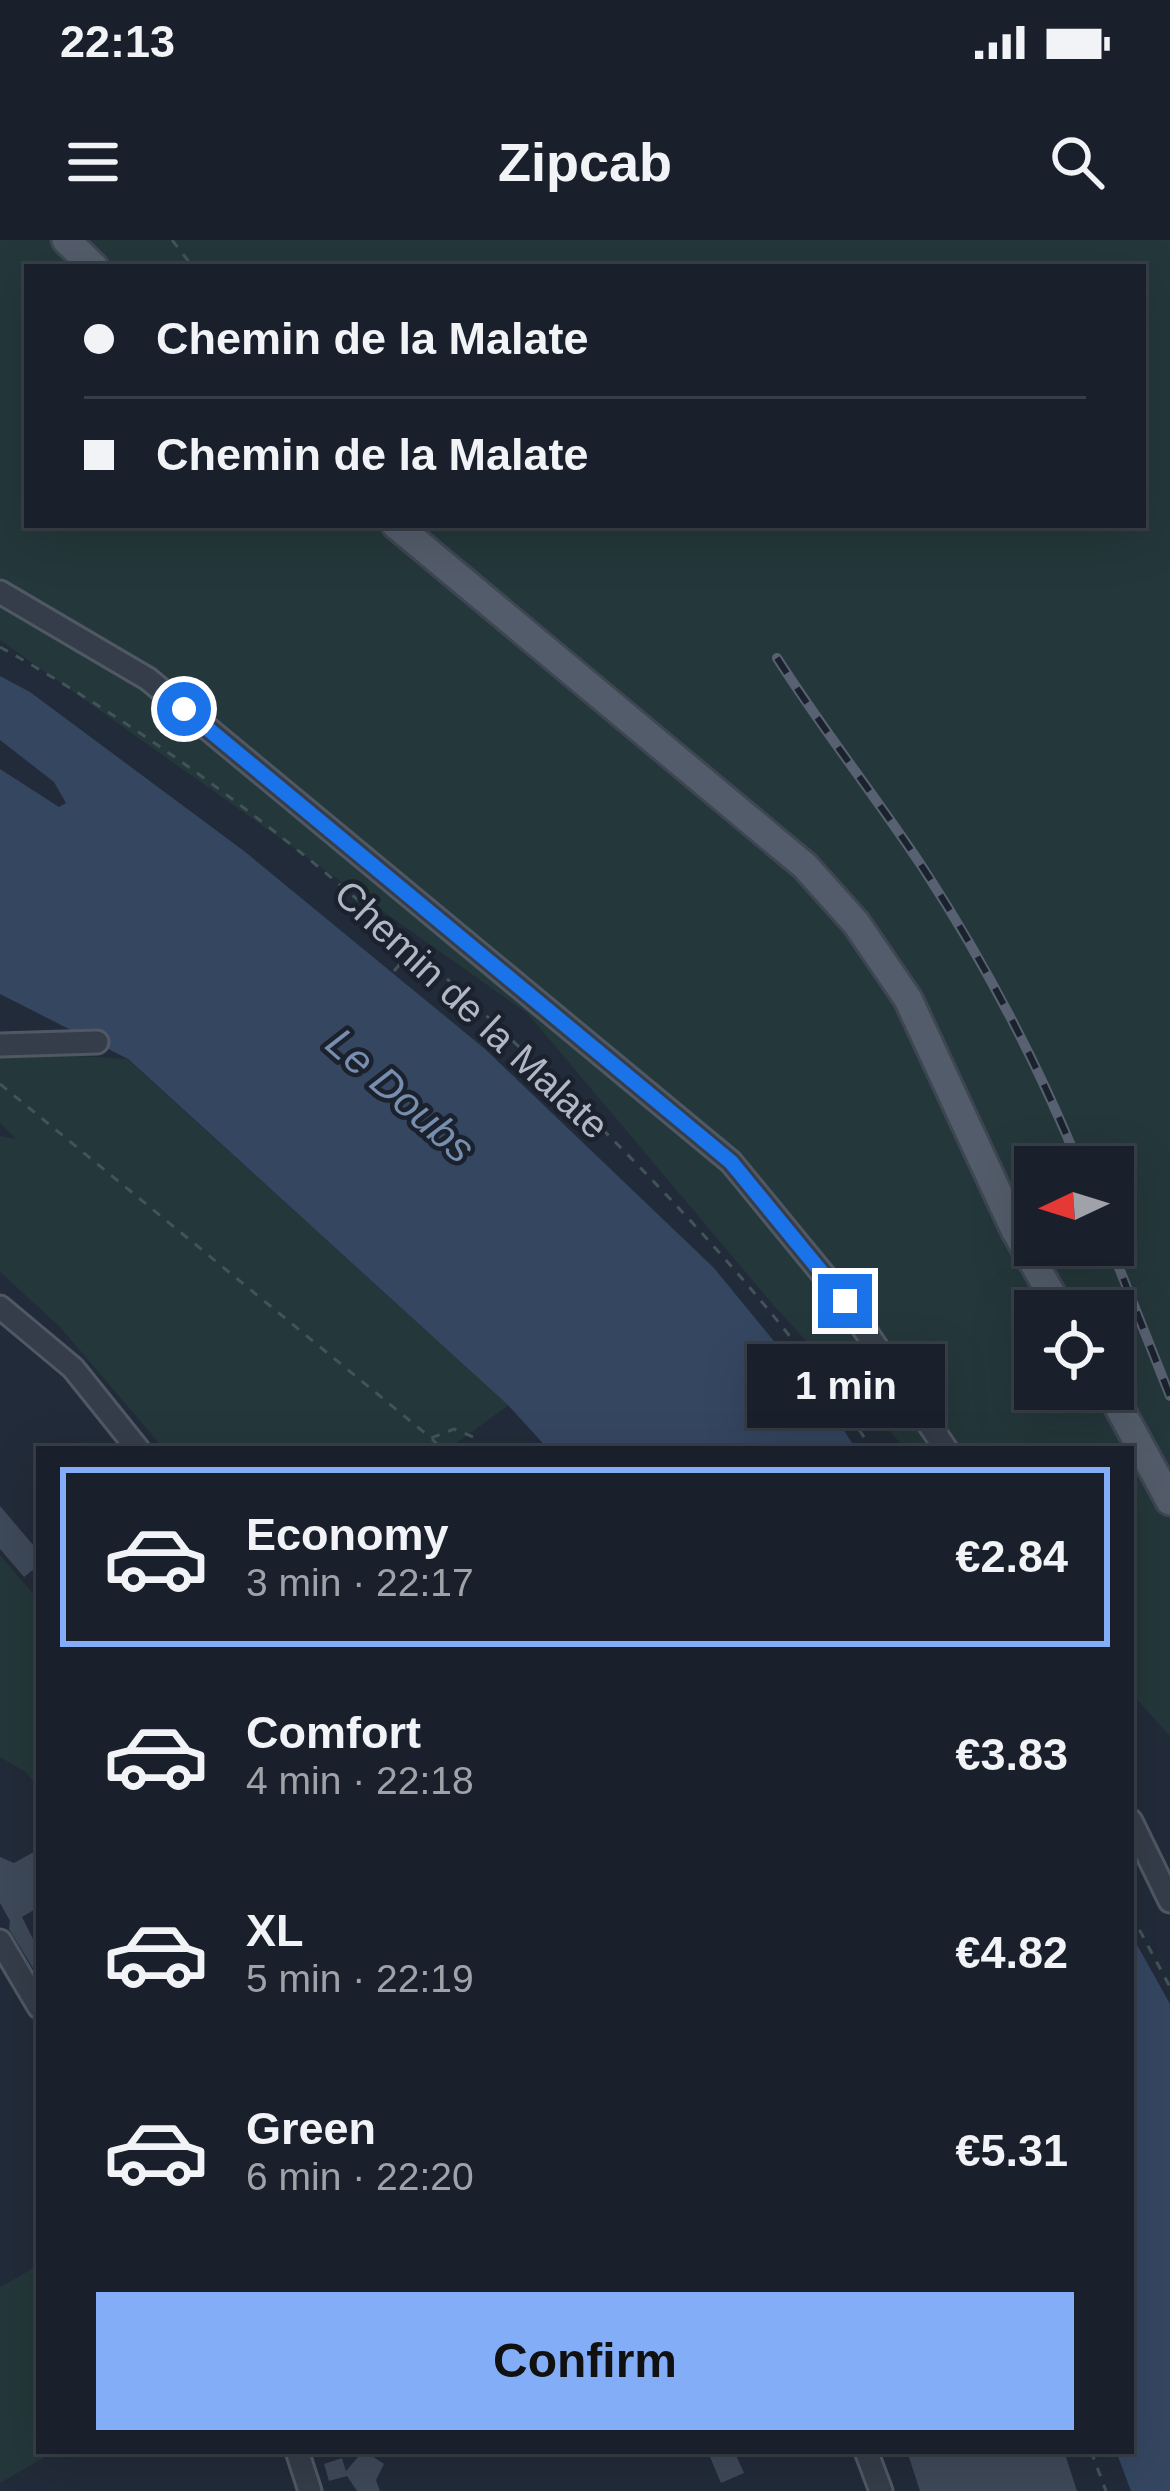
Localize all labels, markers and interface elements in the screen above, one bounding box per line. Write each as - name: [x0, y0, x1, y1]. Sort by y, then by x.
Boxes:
- text: 22:13: [60, 16, 175, 67]
- icon: menu: [60, 129, 126, 195]
- icon: search: [1044, 129, 1110, 195]
- text: Zipcab: [498, 132, 672, 192]
- text: Chemin de la Malate: [156, 313, 589, 364]
- text: Chemin de la Malate: [156, 429, 589, 480]
- route start: [157, 682, 211, 736]
- street label: Chemin de la Malate: [326, 872, 617, 1147]
- water label: Le Doubs: [317, 1019, 484, 1172]
- north arrow: [1014, 1146, 1134, 1266]
- map controls: [1014, 1146, 1134, 1410]
- route end: [818, 1274, 872, 1328]
- button: locate: [1014, 1290, 1134, 1410]
- callout: 1 min: [746, 1343, 944, 1427]
- text: 1 min: [795, 1364, 897, 1407]
- icon: car: [102, 1503, 210, 1611]
- text: Economy: [246, 1509, 449, 1560]
- text: €2.84: [955, 1531, 1068, 1582]
- text: 3 min · 22:17: [246, 1561, 474, 1604]
- icon: car: [102, 1701, 210, 1809]
- text: Comfort: [246, 1707, 421, 1758]
- text: €3.83: [955, 1729, 1068, 1780]
- text: 4 min · 22:18: [246, 1759, 474, 1802]
- icon: car: [102, 1899, 210, 2007]
- text: XL: [246, 1905, 304, 1956]
- text: €4.82: [955, 1927, 1068, 1978]
- text: 5 min · 22:19: [246, 1957, 474, 2000]
- icon: car: [102, 2097, 210, 2205]
- text: Green: [246, 2103, 376, 2154]
- text: €5.31: [955, 2125, 1068, 2176]
- text: 6 min · 22:20: [246, 2155, 474, 2198]
- button: Confirm: [96, 2292, 1074, 2430]

